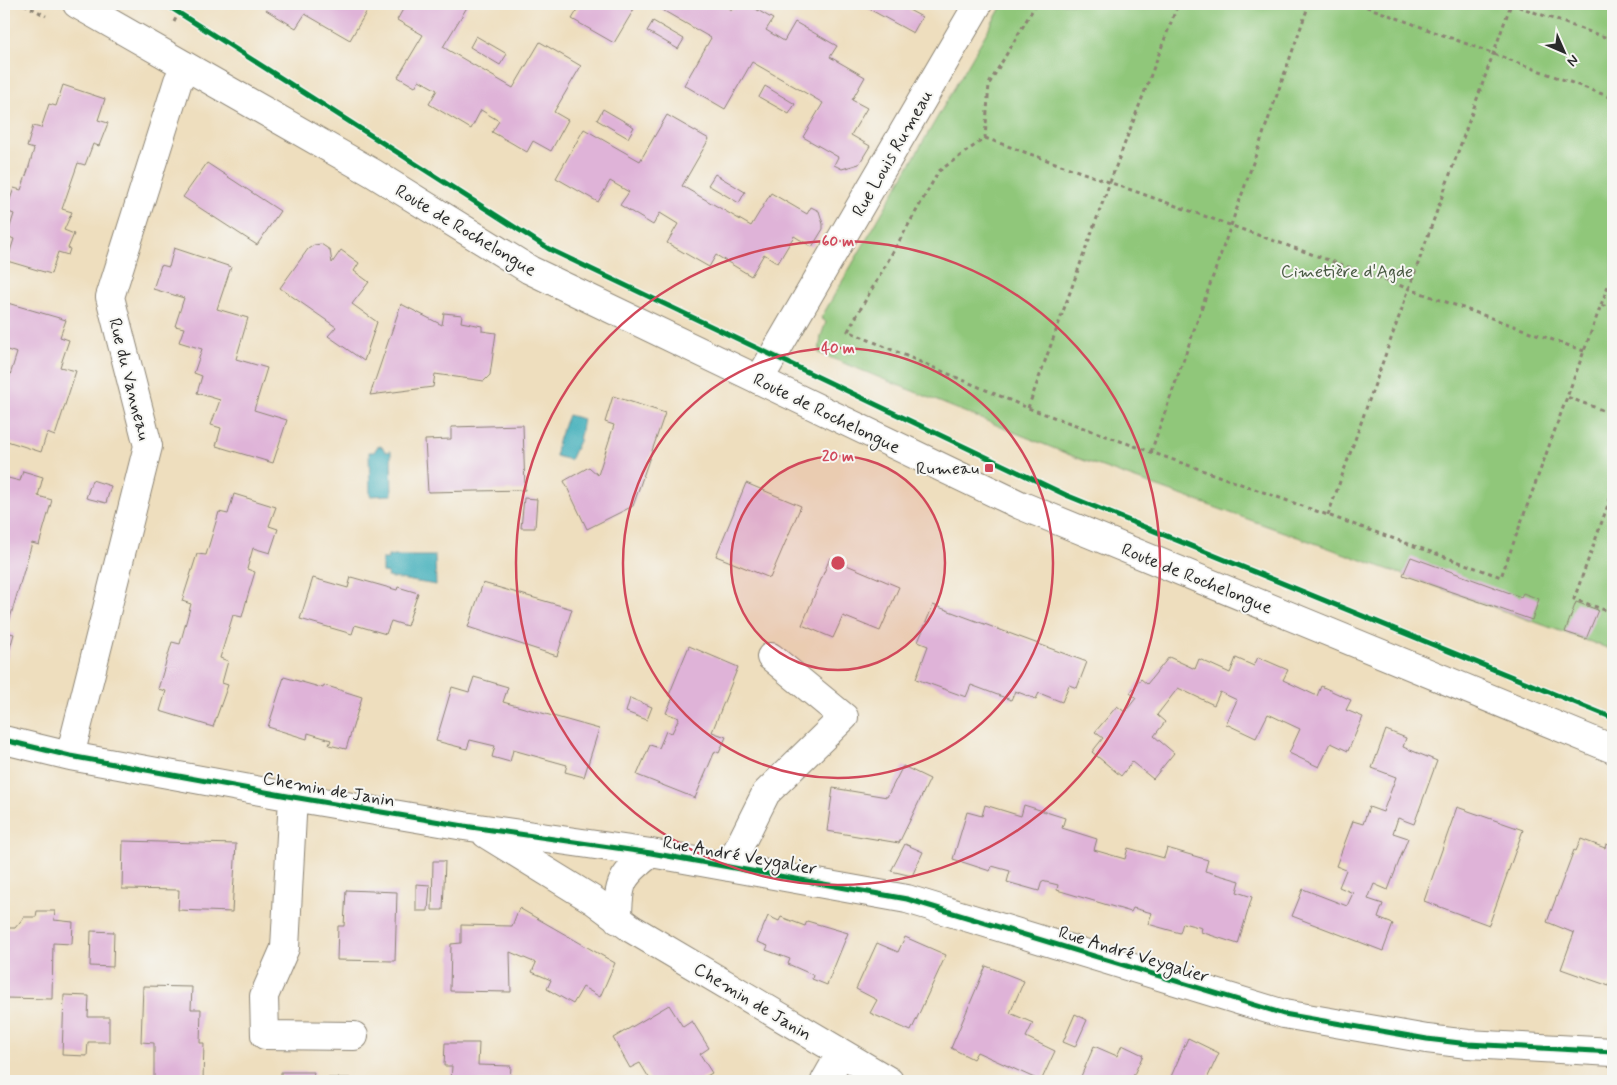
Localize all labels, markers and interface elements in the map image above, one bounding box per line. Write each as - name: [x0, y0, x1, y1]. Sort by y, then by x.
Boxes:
- north arrow: [1540, 28, 1590, 78]
- text: N: [1563, 51, 1582, 70]
- street label: Rue Louis Rumeau: [847, 86, 939, 221]
- street label: Route de Rochelongue: [390, 179, 541, 284]
- text: 60 m: [822, 232, 854, 252]
- park label: Cimetière d'Agde: [1281, 260, 1413, 284]
- street label: Rue du Vanneau: [102, 316, 156, 443]
- text: 40 m: [821, 339, 855, 359]
- street label: Route de Rochelongue: [749, 368, 904, 461]
- text: 20 m: [822, 447, 854, 467]
- place label: Rumeau: [916, 457, 979, 481]
- marker: Rumeau: [983, 462, 995, 474]
- street label: Route de Rochelongue: [1117, 538, 1276, 621]
- centre of rings: [829, 554, 847, 572]
- street label: Chemin de Janin: [261, 767, 397, 813]
- street label: Rue André Veygalier: [661, 831, 819, 882]
- street label: Rue André Veygalier: [1055, 921, 1212, 990]
- street label: Chemin de Janin: [689, 957, 816, 1047]

